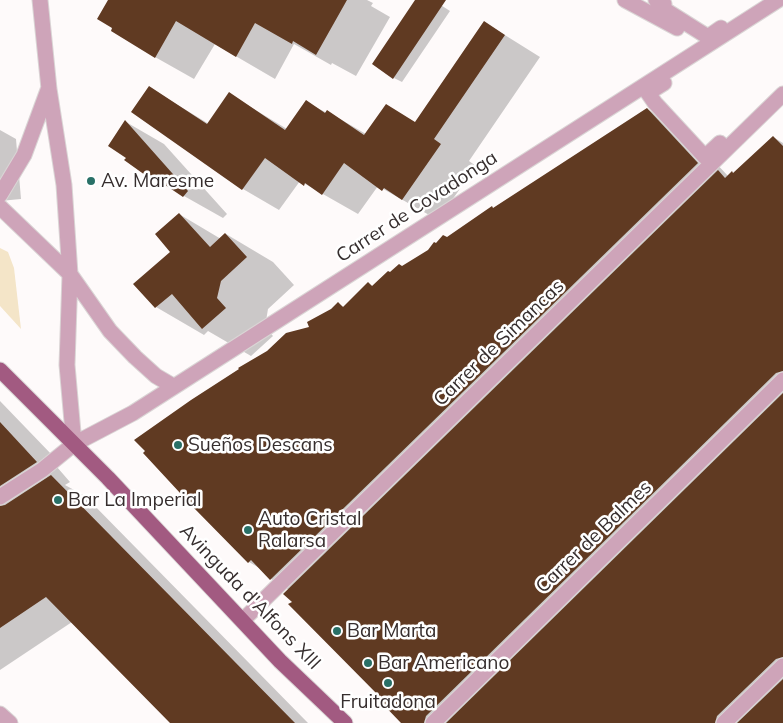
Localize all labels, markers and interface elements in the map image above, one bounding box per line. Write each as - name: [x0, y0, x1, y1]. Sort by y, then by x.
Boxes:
- street label: Carrer de Covadonga: [332, 146, 502, 268]
- place label: Av. Maresme: [101, 170, 214, 192]
- marker: Av. Maresme: [85, 175, 97, 187]
- street label: Carrer de Simancas: [429, 275, 569, 411]
- place label: Sueños Descans: [188, 434, 333, 456]
- marker: Sueños Descans: [172, 439, 184, 451]
- street label: Carrer de Balmes: [531, 476, 657, 598]
- place label: Bar La Imperial: [68, 489, 202, 511]
- marker: Bar La Imperial: [52, 494, 64, 506]
- place label: Auto Cristal Ralarsa: [258, 508, 362, 552]
- street label: Avinguda d'Alfons XIII: [175, 520, 325, 674]
- marker: Auto Cristal Ralarsa: [242, 524, 254, 536]
- place label: Bar Marta: [347, 620, 436, 642]
- marker: Bar Marta: [331, 625, 343, 637]
- place label: Bar Americano: [378, 652, 509, 674]
- marker: Bar Americano: [362, 657, 374, 669]
- marker: Fruitadona: [382, 677, 394, 689]
- place label: Fruitadona: [340, 691, 436, 713]

